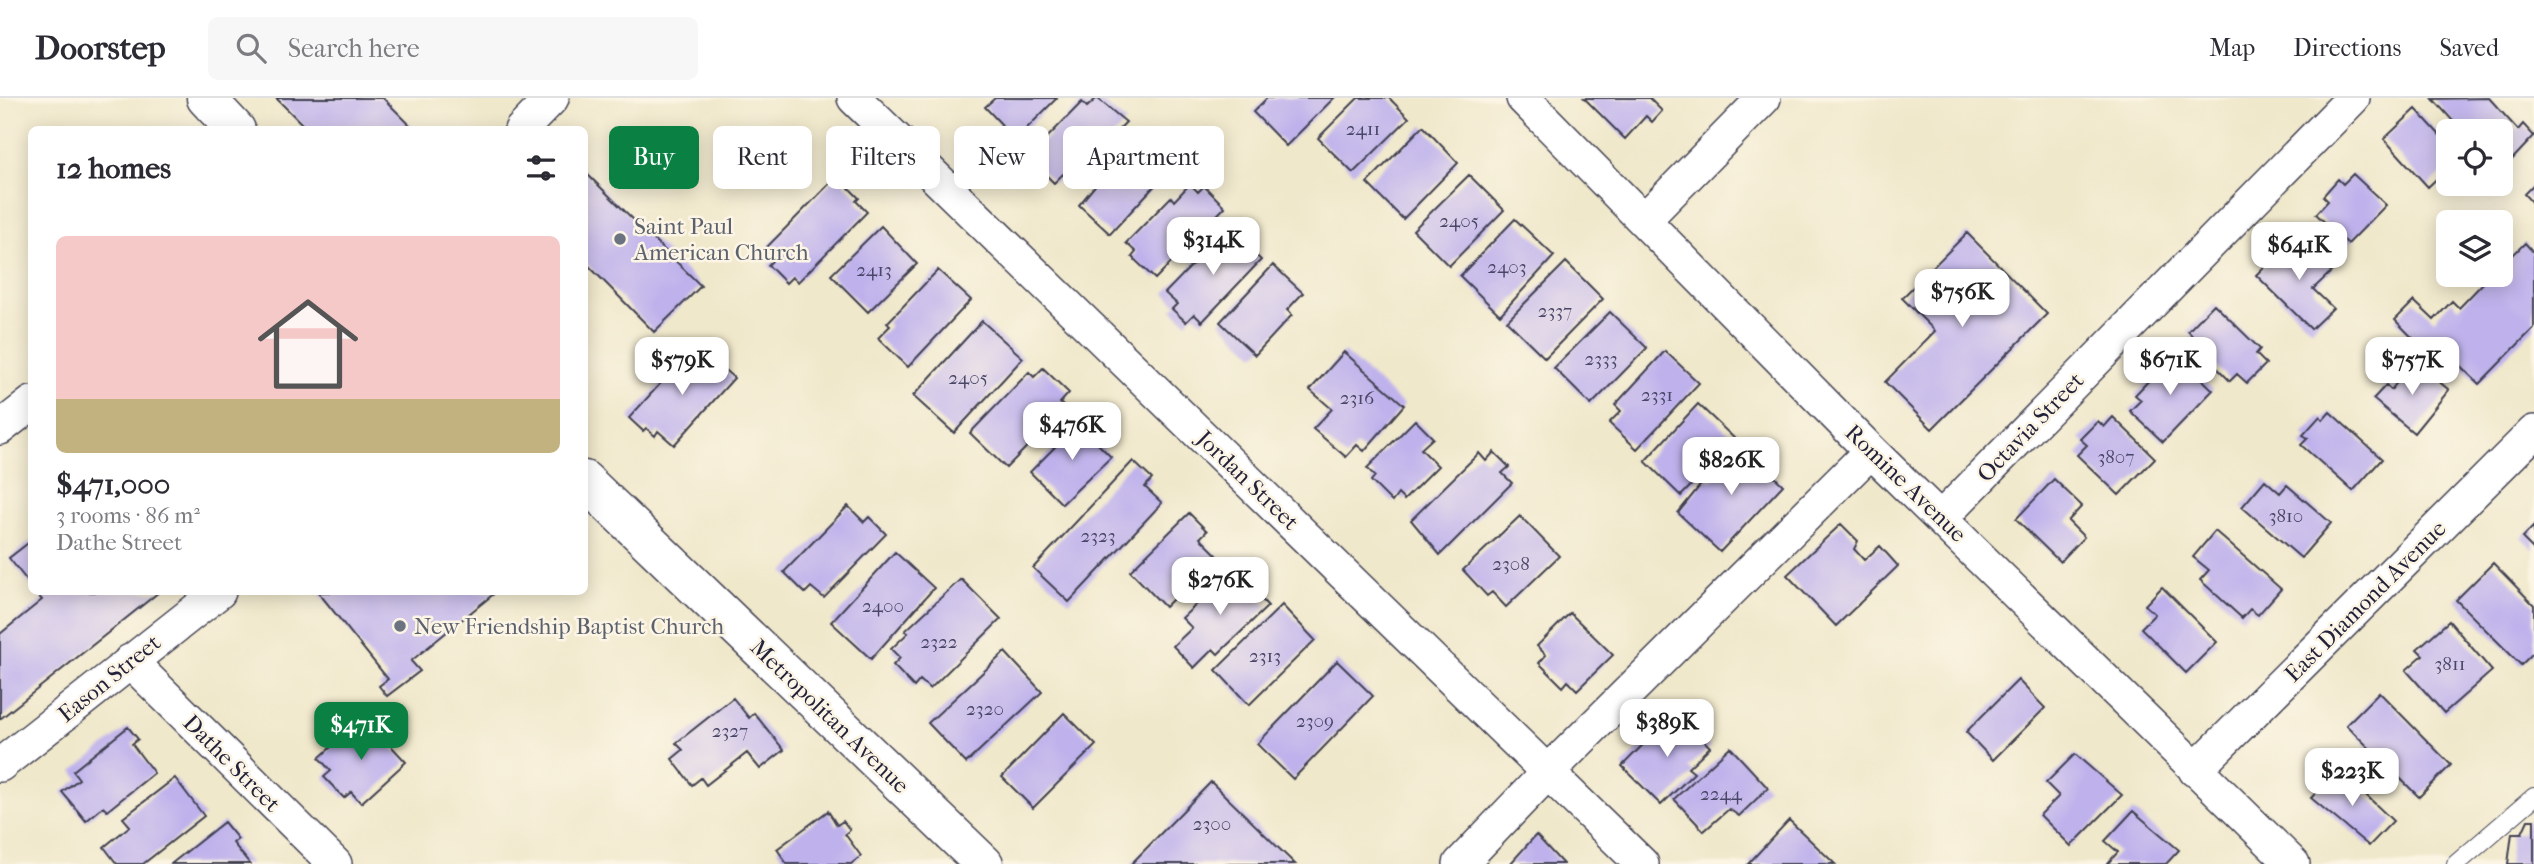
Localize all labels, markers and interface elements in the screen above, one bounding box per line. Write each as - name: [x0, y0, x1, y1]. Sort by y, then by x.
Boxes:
- search box: [208, 17, 698, 80]
- text: Doorstep: [35, 29, 166, 68]
- icon: search: [232, 29, 270, 67]
- text: Search here: [288, 33, 420, 64]
- text: Map: [2209, 34, 2255, 62]
- text: Directions: [2293, 34, 2401, 62]
- text: Saved: [2439, 34, 2499, 62]
- house number: 2411: [1346, 118, 1380, 140]
- map controls: [2436, 119, 2513, 287]
- button: locate: [2436, 119, 2513, 196]
- chip: Buy: [609, 126, 699, 189]
- chip: Rent: [713, 126, 812, 189]
- chip: Filters: [826, 126, 940, 189]
- chip: New: [954, 126, 1049, 189]
- chip: Apartment: [1063, 126, 1224, 189]
- icon: filters: [522, 149, 560, 187]
- text: 12 homes: [56, 151, 171, 186]
- house number: 2405: [1439, 210, 1479, 232]
- button: layers: [2436, 210, 2513, 287]
- place label: Saint Paul American Church: [633, 213, 809, 266]
- pin: $314K: [1164, 218, 1262, 277]
- pin: $641K: [2250, 222, 2348, 282]
- text: $314K: [1183, 226, 1243, 253]
- marker: Saint Paul American Church: [612, 231, 628, 247]
- text: $641K: [2267, 231, 2331, 258]
- house number: 2403: [1487, 256, 1527, 278]
- house number: 2413: [856, 259, 892, 281]
- pin: $756K: [1913, 270, 2011, 329]
- text: $756K: [1931, 278, 1993, 305]
- icon: home: [245, 281, 371, 407]
- house number: 2337: [1538, 300, 1572, 322]
- pin: $579K: [633, 338, 731, 397]
- pin: $671K: [2121, 338, 2219, 397]
- pin: $757K: [2363, 338, 2461, 397]
- text: $579K: [651, 346, 713, 373]
- text: $671K: [2140, 346, 2200, 373]
- text: $757K: [2381, 346, 2443, 373]
- house number: 2333: [1584, 348, 1618, 370]
- house number: 2405: [948, 367, 988, 389]
- street label: Octavia Street: [1972, 367, 2089, 488]
- house number: 2331: [1641, 384, 1673, 406]
- house number: 2316: [1340, 387, 1375, 409]
- pin: $476K: [1023, 402, 1121, 462]
- text: $476K: [1039, 411, 1105, 438]
- street label: Romine Avenue: [1840, 419, 1972, 548]
- street label: Jordan Street: [1190, 424, 1304, 536]
- pin: $826K: [1682, 438, 1780, 497]
- text: $826K: [1698, 446, 1764, 473]
- house number: 3807: [2098, 446, 2135, 468]
- text: $471,000: [56, 467, 170, 502]
- text: 3 rooms · 86 m²: [56, 502, 200, 529]
- house number: 3810: [2269, 505, 2303, 527]
- street label: East Diamond Avenue: [2279, 515, 2452, 688]
- house number: 2323: [1080, 525, 1116, 547]
- text: Dathe Street: [56, 529, 182, 556]
- house number: 2308: [1492, 553, 1530, 575]
- pin: $276K: [1171, 558, 1269, 617]
- text: $276K: [1188, 566, 1252, 593]
- house number: 2400: [862, 595, 904, 617]
- place label: New Friendship Baptist Church: [414, 613, 724, 640]
- marker: New Friendship Baptist Church: [392, 618, 408, 634]
- street label: Eason Street: [53, 629, 166, 728]
- house number: 2322: [920, 631, 958, 653]
- street label: Metropolitan Avenue: [745, 634, 915, 799]
- house number: 2313: [1249, 645, 1281, 667]
- house number: 3811: [2435, 653, 2465, 675]
- house number: 2320: [966, 698, 1004, 720]
- pin: $389K: [1618, 700, 1716, 759]
- pin: $471K: [312, 702, 410, 762]
- text: $389K: [1636, 708, 1698, 735]
- street label: Dathe Street: [177, 709, 286, 818]
- house number: 2309: [1296, 710, 1334, 732]
- text: $471K: [330, 711, 392, 738]
- house number: 2327: [712, 720, 748, 742]
- pin: $223K: [2303, 748, 2401, 808]
- text: $223K: [2321, 757, 2383, 784]
- house number: 2244: [1700, 783, 1743, 805]
- house number: 2300: [1193, 813, 1231, 835]

